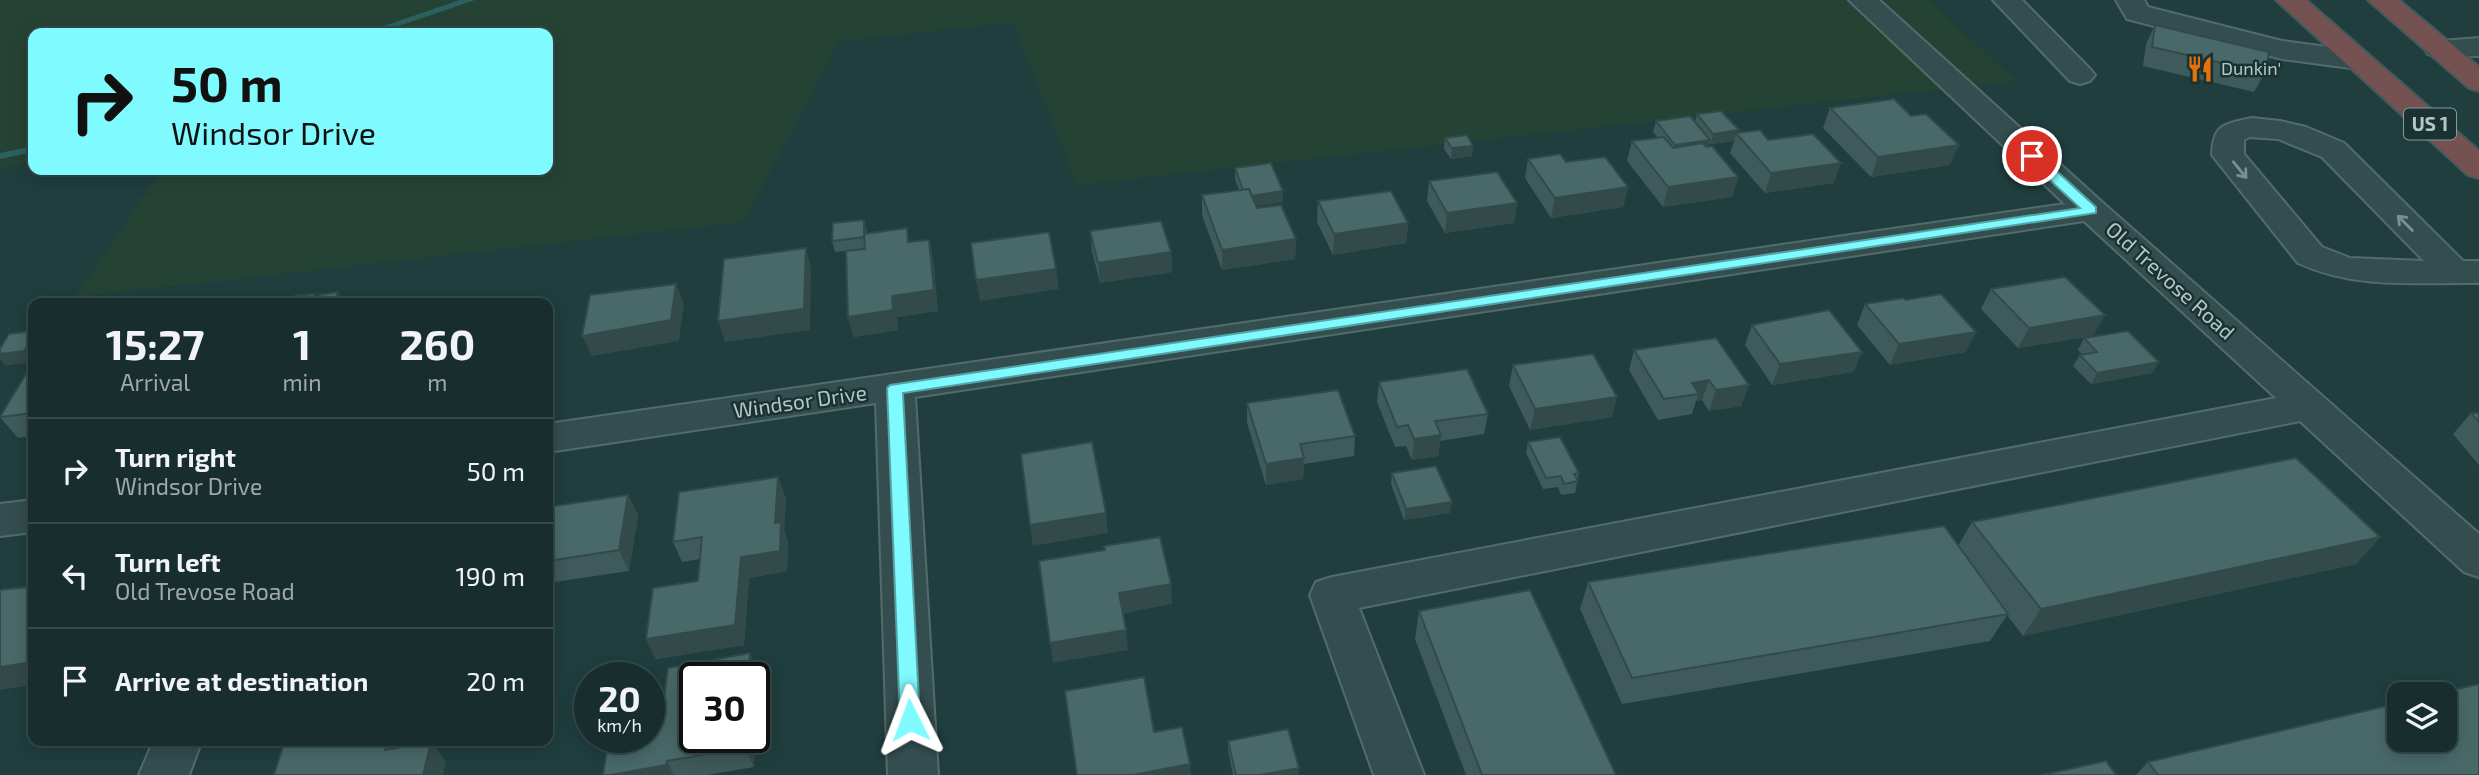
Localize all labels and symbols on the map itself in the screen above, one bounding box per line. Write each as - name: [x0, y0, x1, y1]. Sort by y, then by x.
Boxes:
- restaurant icon: Dunkin': [2185, 54, 2215, 84]
- place label: Dunkin': [2221, 57, 2281, 79]
- road number: US 1: [2404, 108, 2456, 140]
- pin: [2002, 126, 2062, 186]
- one-way arrow: [2232, 160, 2247, 178]
- one-way arrow: [2397, 214, 2414, 231]
- street label: Old Trevose Road: [2102, 216, 2240, 344]
- street label: Windsor Drive: [731, 379, 868, 422]
- speed limit sign: 30: [679, 662, 770, 753]
- position arrow: [873, 683, 947, 757]

